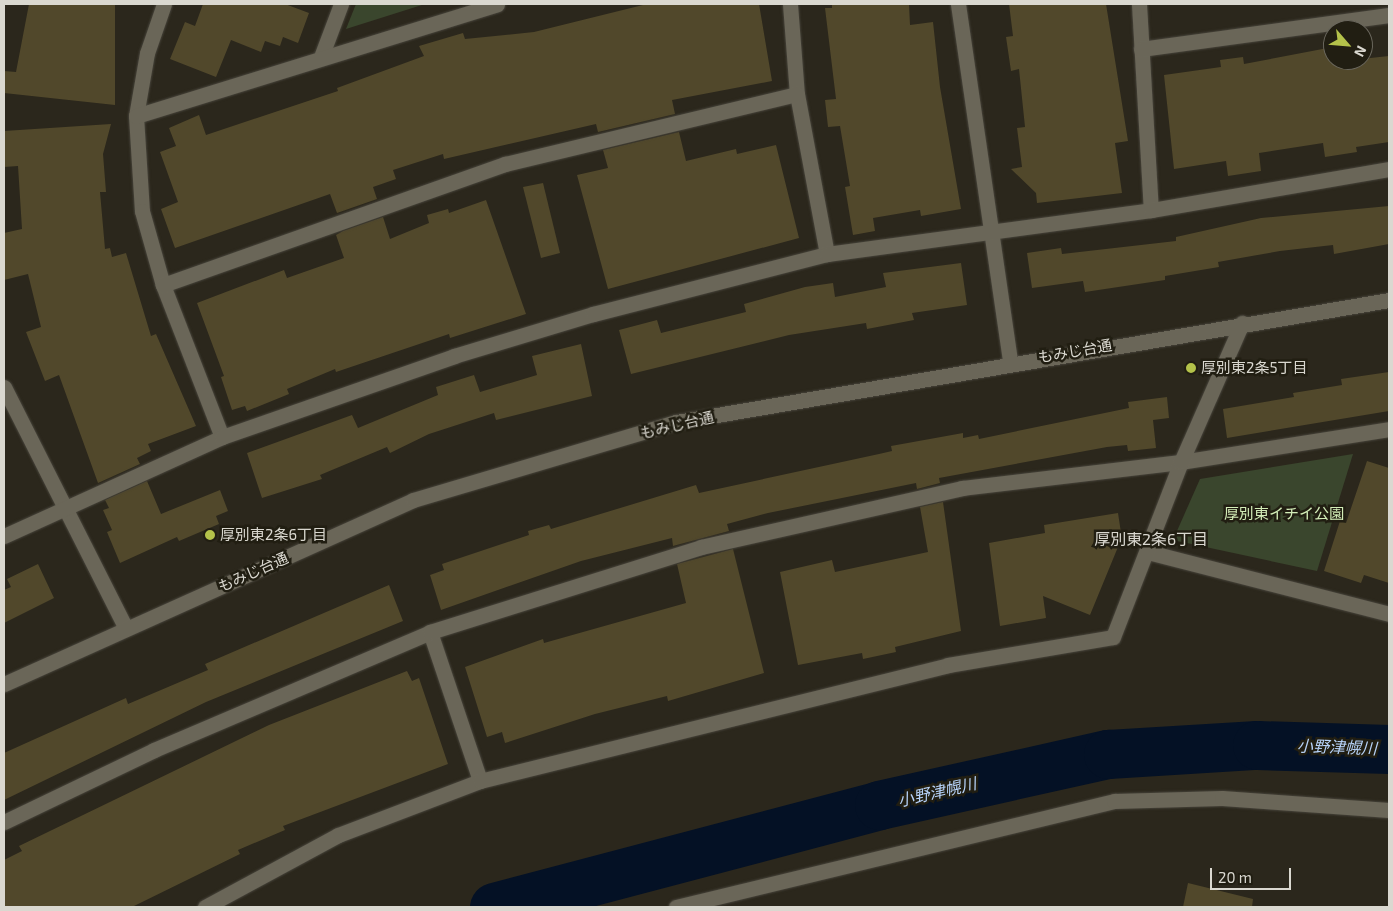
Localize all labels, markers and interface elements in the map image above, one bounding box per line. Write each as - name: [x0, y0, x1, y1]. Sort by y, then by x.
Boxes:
- north arrow: [1323, 20, 1373, 70]
- text: N: [1351, 43, 1371, 60]
- street label: もみじ台通: [1037, 336, 1113, 366]
- place label: 厚別東2条5丁目: [1201, 359, 1307, 377]
- marker: 厚別東2条5丁目: [1185, 362, 1197, 374]
- street label: もみじ台通: [638, 408, 716, 442]
- park label: 厚別東イチイ公園: [1224, 505, 1344, 523]
- place label: 厚別東2条6丁目: [220, 526, 327, 544]
- marker: 厚別東2条6丁目: [204, 529, 216, 541]
- district label: 厚別東2条6丁目: [1094, 529, 1208, 549]
- street label: もみじ台通: [215, 549, 291, 595]
- water label: 小野津幌川: [1297, 736, 1377, 758]
- water label: 小野津幌川: [896, 774, 978, 810]
- scale bar: [1213, 858, 1294, 890]
- text: 20 m: [1218, 868, 1252, 886]

